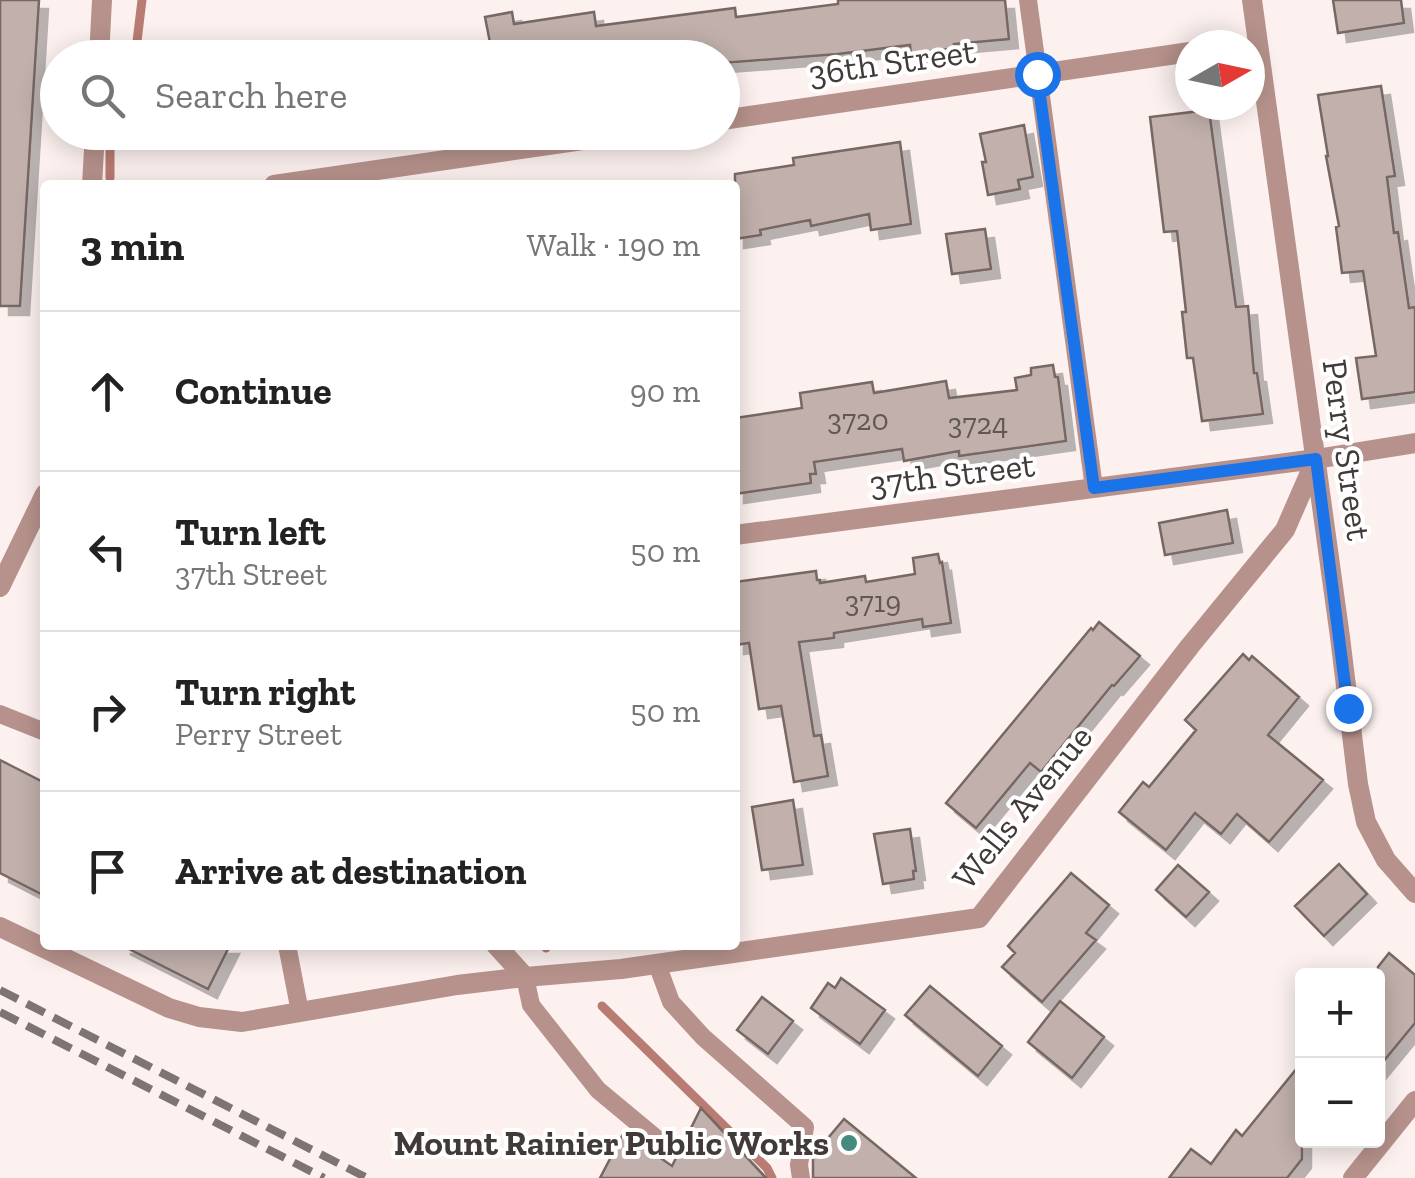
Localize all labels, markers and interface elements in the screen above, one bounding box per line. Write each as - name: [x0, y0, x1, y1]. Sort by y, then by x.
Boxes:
- street label: 36th Street: [806, 30, 978, 94]
- north arrow: [1175, 30, 1265, 120]
- search box: [40, 40, 740, 150]
- route start: [1015, 52, 1061, 98]
- icon: search: [75, 68, 130, 123]
- text: Search here: [155, 72, 347, 118]
- text: 3 min: [80, 220, 185, 271]
- text: Walk · 190 m: [527, 226, 700, 264]
- street label: Perry Street: [1314, 357, 1380, 543]
- icon: ahead: [80, 364, 135, 419]
- text: Continue: [175, 368, 332, 414]
- text: 90 m: [630, 372, 700, 410]
- house number: 3720: [827, 402, 889, 438]
- house number: 3724: [948, 406, 1008, 442]
- street label: 37th Street: [867, 443, 1037, 505]
- text: Turn left: [175, 509, 326, 555]
- icon: left: [80, 524, 135, 579]
- text: 50 m: [630, 532, 700, 570]
- text: 37th Street: [175, 555, 327, 593]
- house number: 3719: [845, 584, 901, 620]
- text: Turn right: [175, 669, 355, 715]
- icon: right: [80, 684, 135, 739]
- route end: [1326, 686, 1372, 732]
- text: 50 m: [630, 692, 700, 730]
- text: Perry Street: [175, 715, 342, 753]
- street label: Wells Avenue: [943, 716, 1101, 898]
- icon: arrive: [80, 844, 135, 899]
- text: Arrive at destination: [175, 848, 526, 894]
- map controls: [1295, 968, 1385, 1148]
- button: +: [1295, 968, 1385, 1058]
- button: −: [1295, 1058, 1385, 1148]
- place label: Mount Rainier Public Works: [394, 1122, 829, 1164]
- marker: Mount Rainier Public Works: [838, 1132, 860, 1154]

